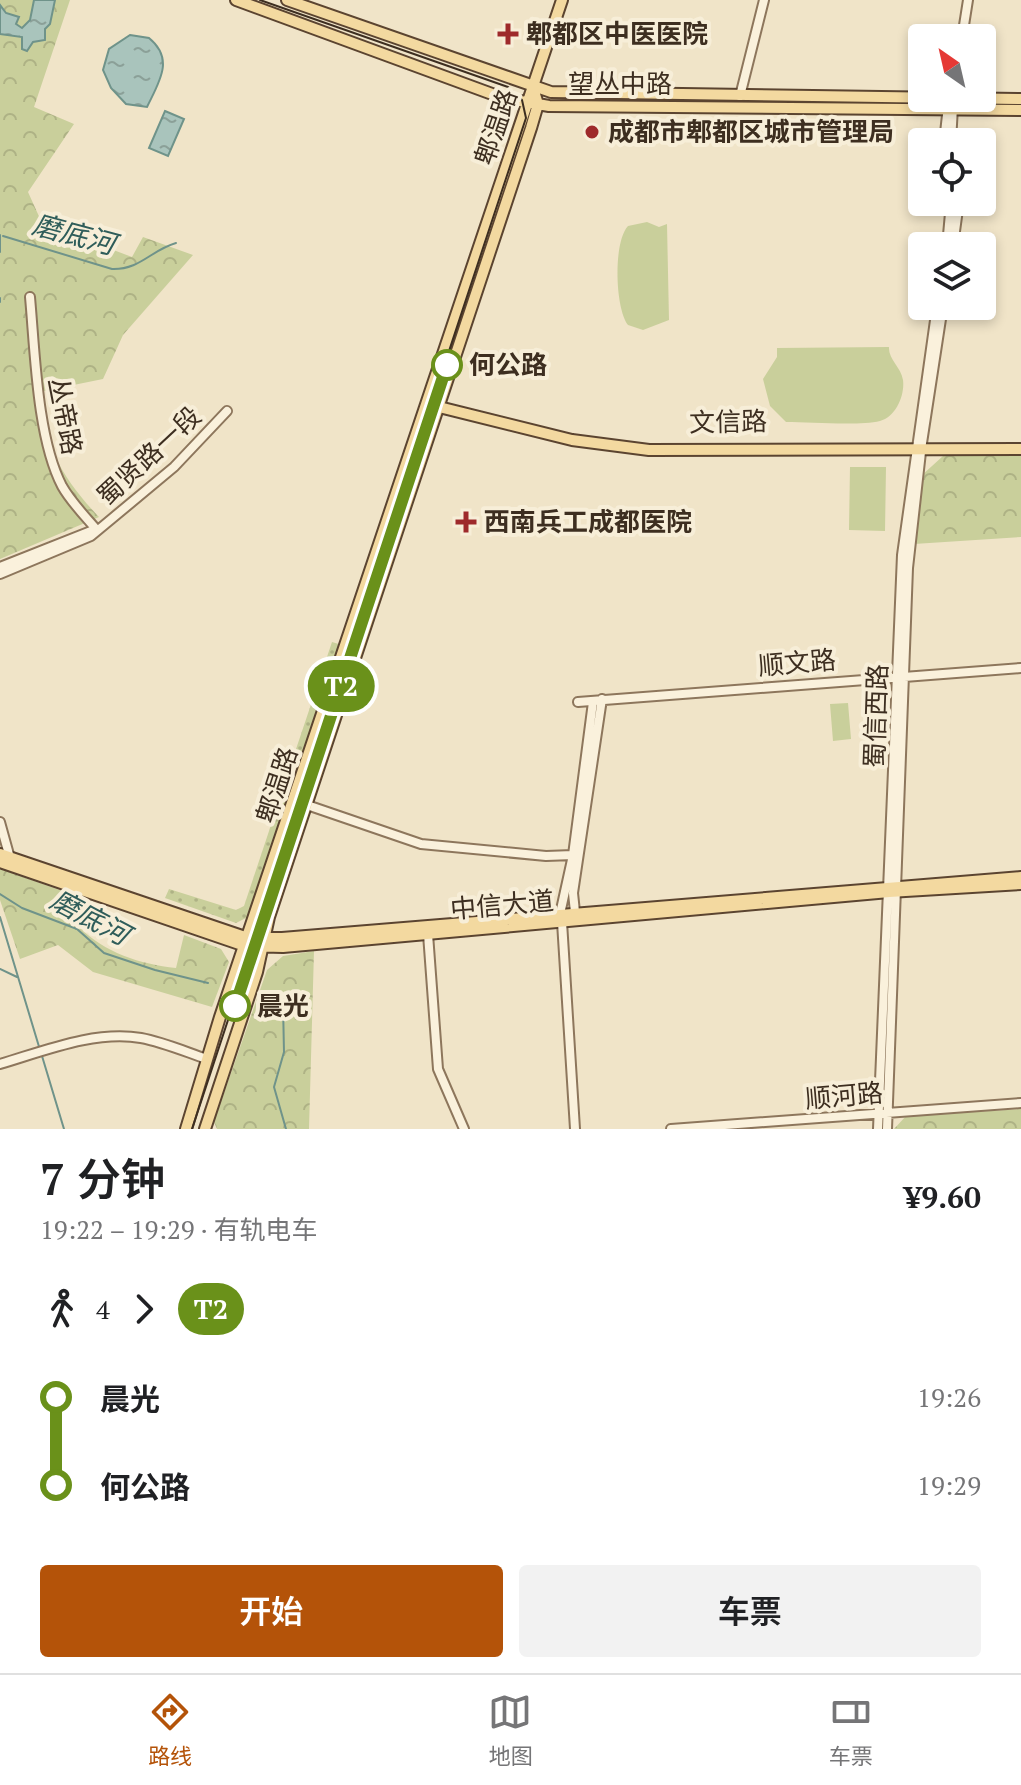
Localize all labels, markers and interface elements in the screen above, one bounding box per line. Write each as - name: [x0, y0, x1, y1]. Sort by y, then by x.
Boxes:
- place label: 郫都区中医医院: [526, 16, 708, 50]
- marker: 郫都区中医医院: [497, 23, 519, 45]
- north arrow: [908, 24, 996, 112]
- map controls: [908, 24, 996, 320]
- street label: 望丛中路: [568, 66, 672, 100]
- street label: 郫温路: [466, 84, 524, 169]
- place label: 成都市郫都区城市管理局: [608, 114, 894, 148]
- marker: 成都市郫都区城市管理局: [583, 123, 601, 141]
- button: locate: [908, 128, 996, 216]
- water label: 磨底河: [29, 205, 124, 264]
- button: layers: [908, 232, 996, 320]
- place label: 何公路: [469, 347, 547, 381]
- marker: 何公路: [432, 350, 462, 380]
- street label: 丛帝路: [42, 374, 90, 457]
- street label: 蜀贤路一段: [89, 399, 207, 512]
- street label: 文信路: [689, 403, 767, 439]
- place label: 西南兵工成都医院: [484, 504, 692, 538]
- marker: 西南兵工成都医院: [455, 511, 477, 533]
- street label: 顺文路: [757, 642, 837, 682]
- line badge: T2: [305, 660, 377, 712]
- street label: 蜀信西路: [856, 663, 894, 769]
- text: T2: [324, 667, 358, 704]
- street label: 郫温路: [248, 742, 304, 827]
- water label: 磨底河: [44, 881, 140, 955]
- street label: 中信大道: [449, 883, 555, 925]
- place label: 晨光: [257, 988, 309, 1022]
- marker: 晨光: [220, 991, 250, 1021]
- street label: 顺河路: [804, 1075, 884, 1115]
- text: 7 分钟: [40, 1149, 165, 1208]
- text: ¥9.60: [904, 1177, 981, 1217]
- text: 19:22 – 19:29 · 有轨电车: [40, 1212, 318, 1246]
- icon: walk: [40, 1287, 84, 1331]
- icon: forward: [122, 1287, 166, 1331]
- text: T2: [194, 1290, 228, 1327]
- text: 4: [96, 1292, 110, 1326]
- text: 晨光: [100, 1379, 160, 1419]
- text: 19:26: [917, 1380, 981, 1414]
- text: 何公路: [100, 1467, 190, 1507]
- text: 19:29: [917, 1468, 981, 1502]
- button: 开始: [40, 1565, 503, 1657]
- button: 车票: [519, 1565, 981, 1657]
- tab: 路线: [148, 1690, 192, 1770]
- tab: 地图: [488, 1690, 533, 1770]
- tab: 车票: [829, 1690, 873, 1770]

